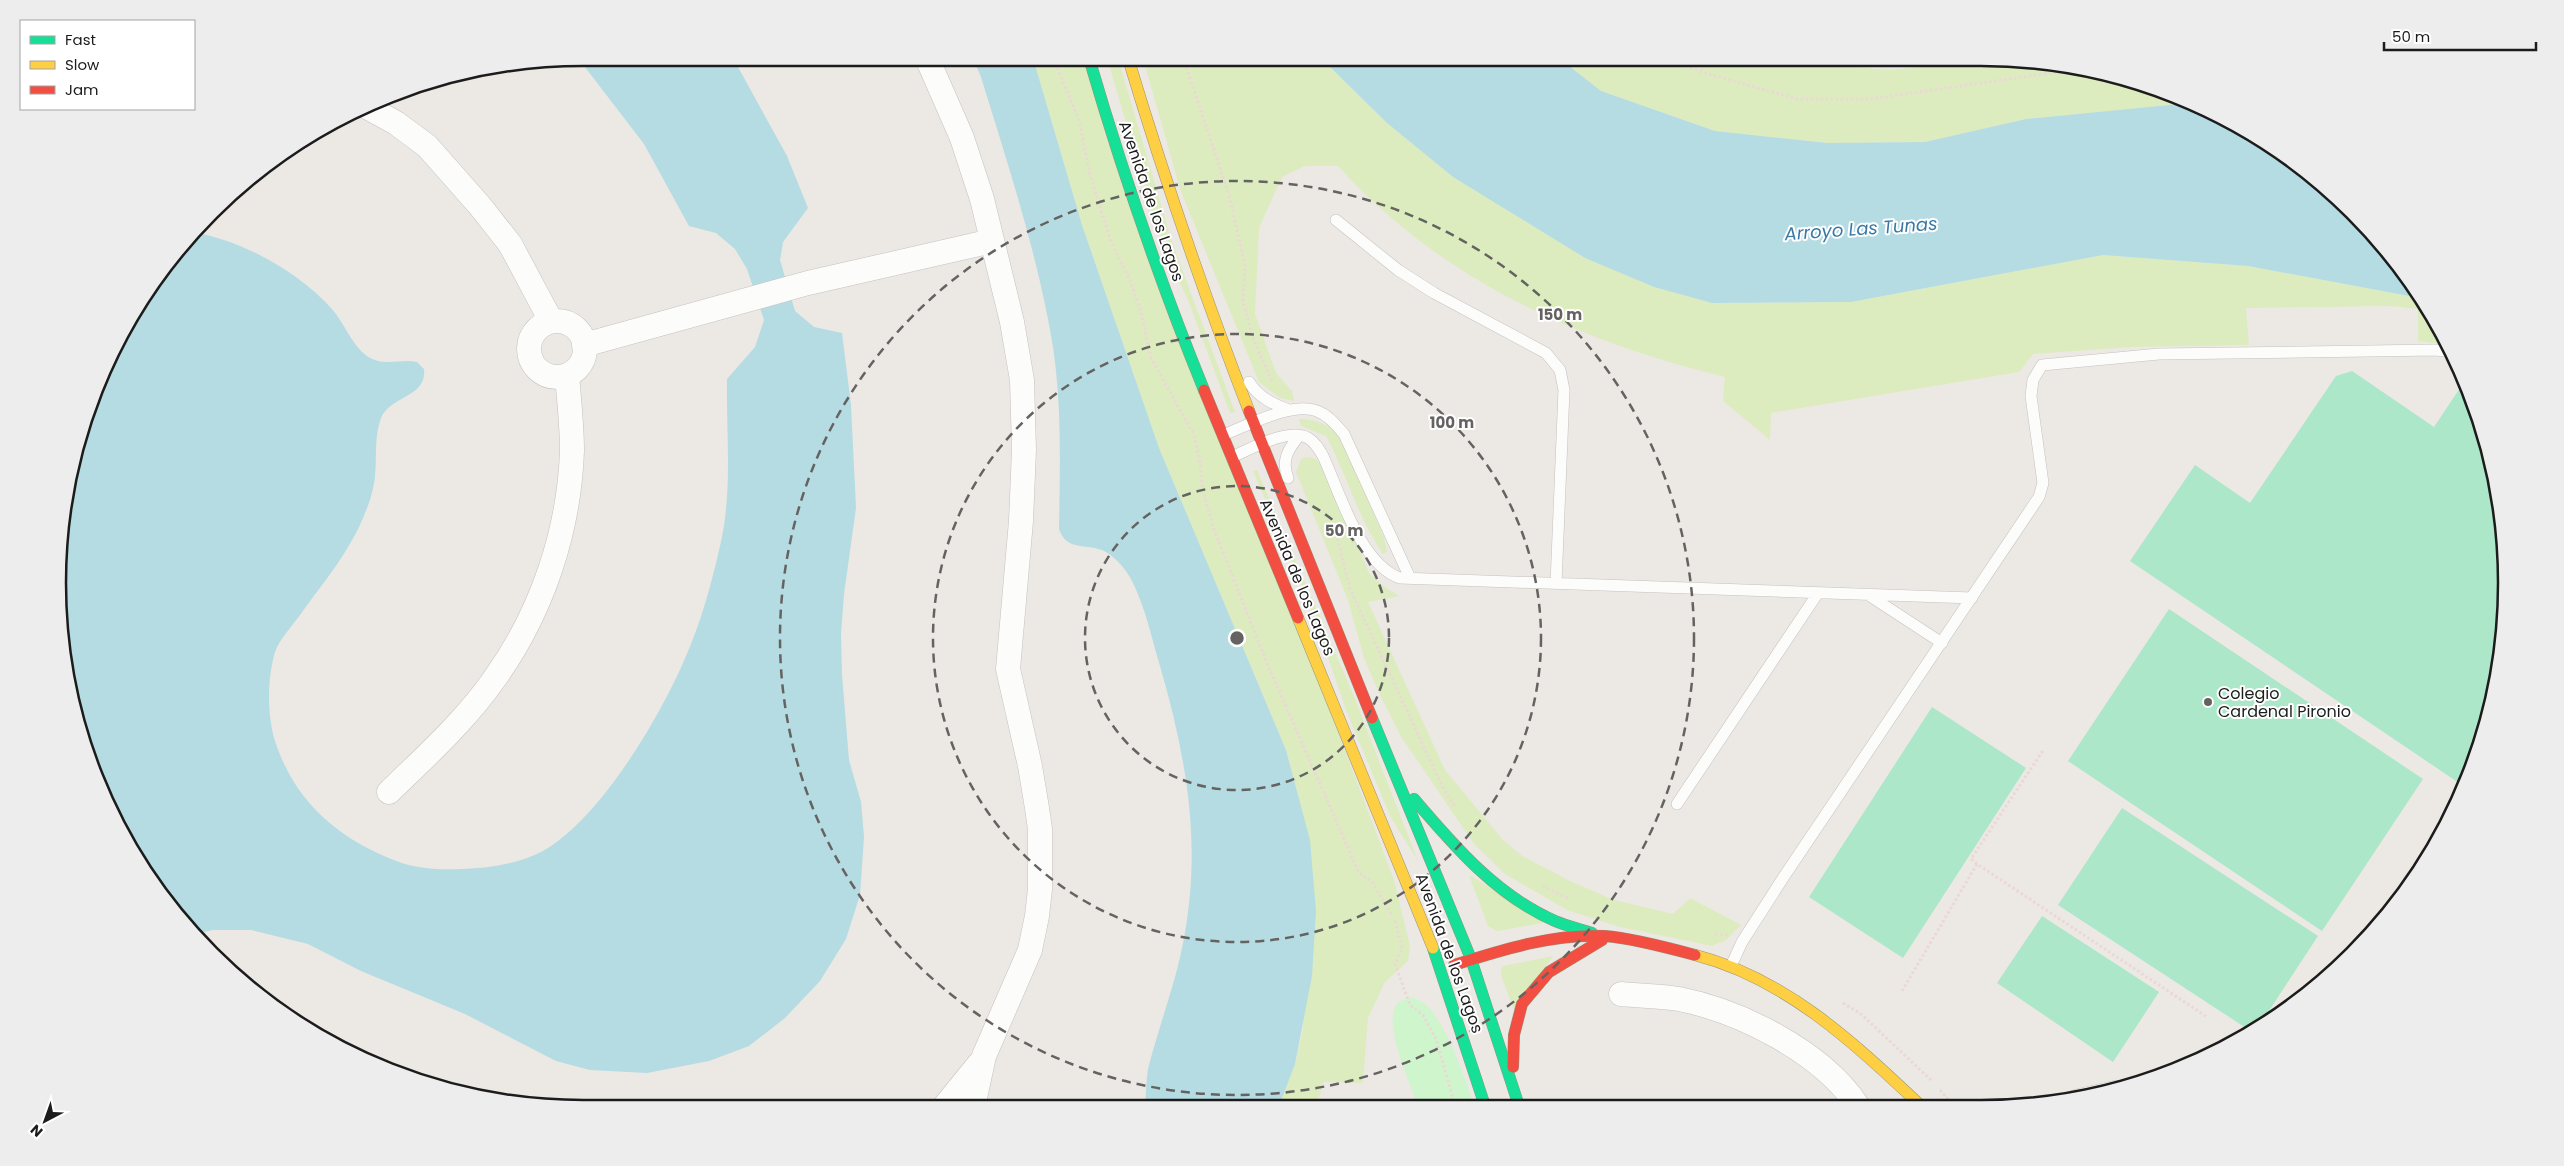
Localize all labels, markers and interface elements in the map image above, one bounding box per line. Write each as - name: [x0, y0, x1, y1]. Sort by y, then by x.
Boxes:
- legend: [20, 20, 195, 110]
- scale bar: [2384, 20, 2536, 52]
- text: 50 m: [2392, 26, 2430, 47]
- text: Fast: [65, 29, 96, 50]
- text: Slow: [65, 54, 100, 75]
- text: Jam: [65, 79, 99, 100]
- street label: Avenida de los Lagos: [1113, 118, 1190, 285]
- water label: Arroyo Las Tunas: [1783, 211, 1938, 246]
- text: 150 m: [1538, 304, 1582, 325]
- text: 100 m: [1430, 412, 1474, 433]
- street label: Avenida de los Lagos: [1254, 495, 1341, 659]
- text: 50 m: [1325, 520, 1363, 541]
- centre of rings: [1228, 629, 1246, 647]
- place label: Colegio Cardenal Pironio: [2218, 682, 2351, 723]
- marker: Colegio Cardenal Pironio: [2202, 696, 2214, 708]
- street label: Avenida de los Lagos: [1410, 870, 1489, 1036]
- north arrow: [20, 1096, 70, 1146]
- text: N: [26, 1120, 47, 1142]

